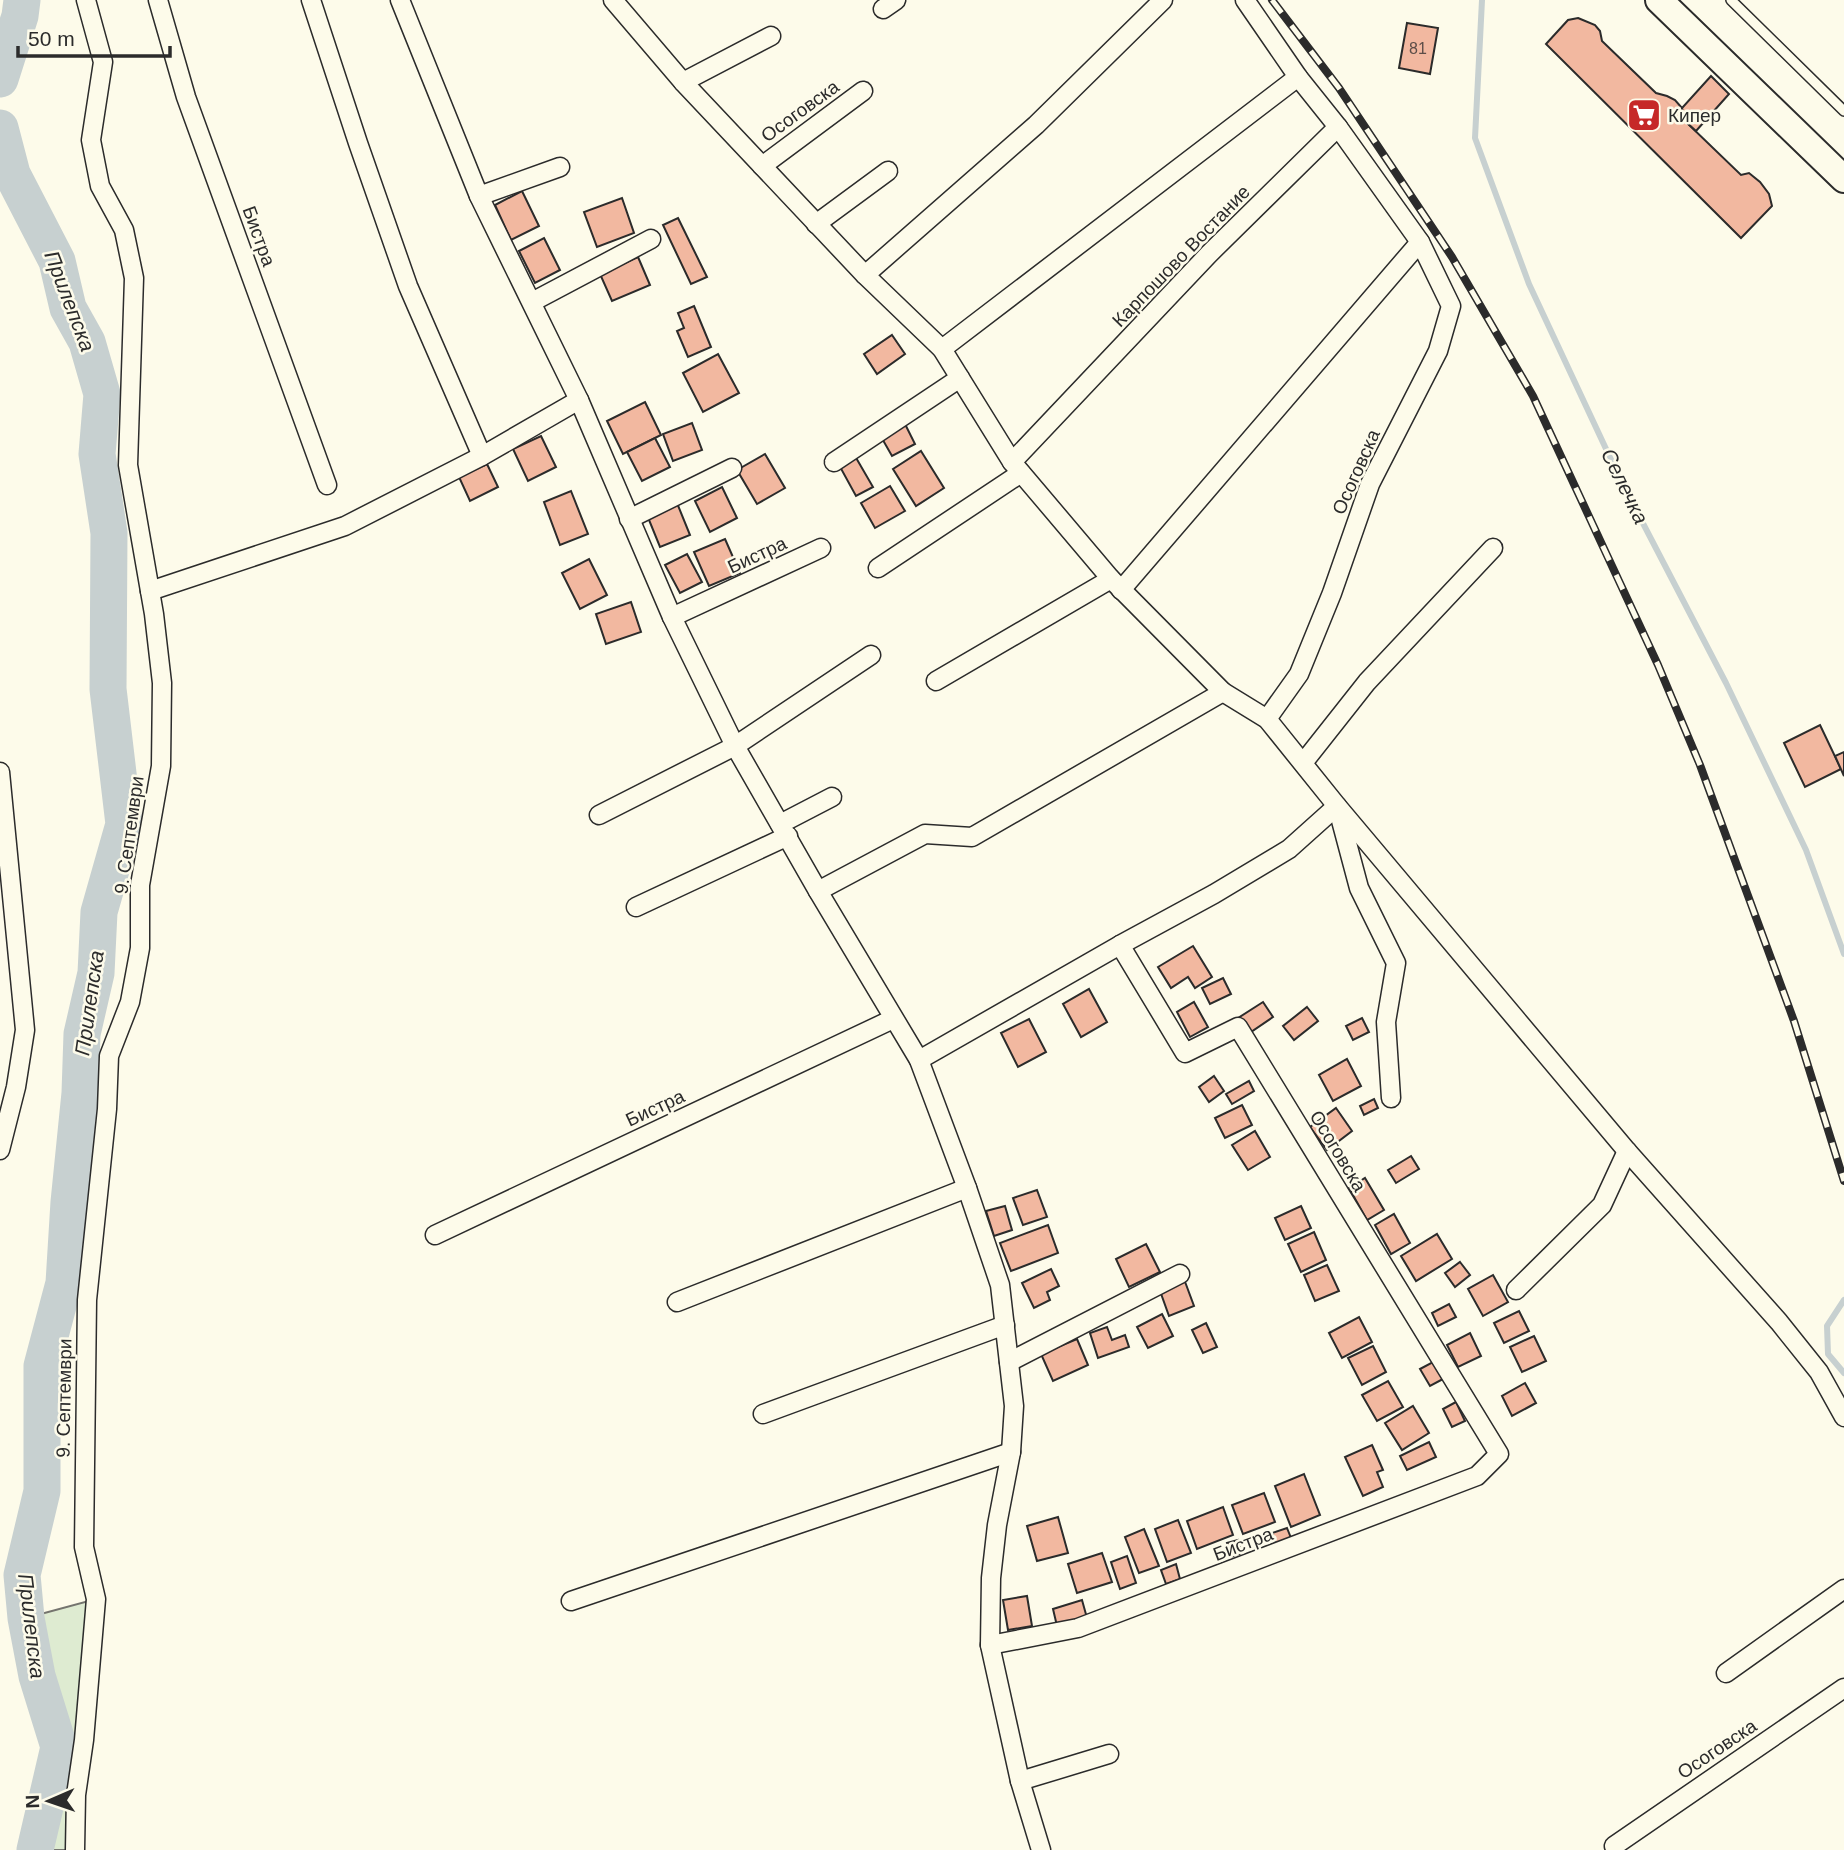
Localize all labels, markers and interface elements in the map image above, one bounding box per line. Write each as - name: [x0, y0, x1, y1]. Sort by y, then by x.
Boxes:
- scale bar: [18, 14, 170, 58]
- text: 50 m: [28, 27, 75, 50]
- house number: 81: [1409, 40, 1427, 57]
- street label: Осоговска: [757, 76, 843, 146]
- supermarket icon: Кипер: [1625, 96, 1663, 134]
- place label: Кипер: [1668, 105, 1721, 126]
- street label: Карпошово Востание: [1108, 181, 1254, 331]
- street label: Бистра: [238, 203, 280, 269]
- water label: Прилепска: [40, 248, 100, 354]
- street label: Осоговска: [1328, 426, 1384, 518]
- water label: Селечка: [1597, 445, 1653, 527]
- street label: Бистра: [724, 532, 790, 578]
- street label: 9. Септември: [110, 775, 148, 895]
- water label: Прилепска: [70, 949, 108, 1057]
- street label: Бистра: [622, 1085, 688, 1131]
- street label: Осоговска: [1306, 1107, 1371, 1196]
- street label: 9. Септември: [52, 1338, 76, 1458]
- street label: Бистра: [1210, 1523, 1276, 1565]
- water label: Прилепска: [14, 1572, 50, 1680]
- street label: Осоговска: [1673, 1715, 1761, 1783]
- north arrow: [14, 1766, 84, 1836]
- text: N: [22, 1794, 43, 1809]

